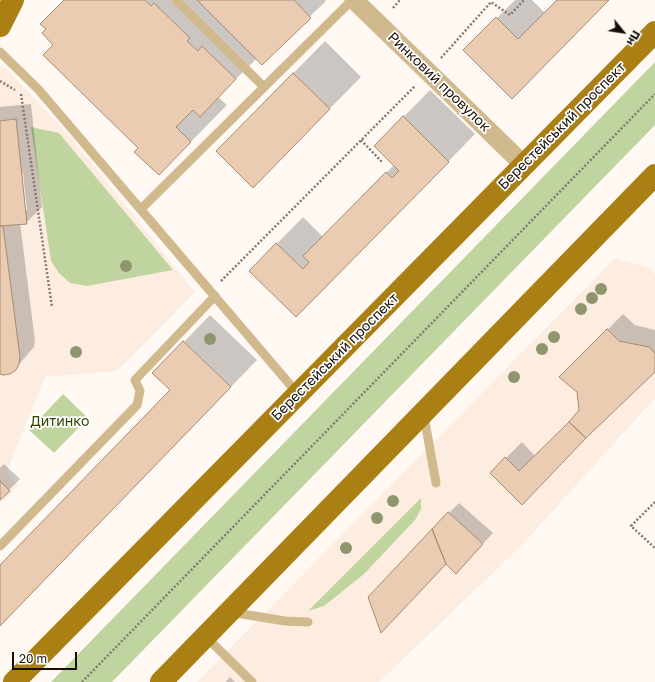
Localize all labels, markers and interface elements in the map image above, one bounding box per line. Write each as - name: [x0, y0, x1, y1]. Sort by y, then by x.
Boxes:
- north arrow: [603, 12, 643, 52]
- street label: Ринковий провулок: [384, 29, 494, 135]
- text: Пн: [624, 29, 643, 48]
- street label: Берестейський проспект: [495, 59, 629, 193]
- street label: Берестейський проспект: [268, 290, 402, 424]
- park label: Дитинко: [31, 414, 89, 430]
- scale bar: [14, 644, 79, 670]
- text: 20 m: [19, 651, 47, 666]

